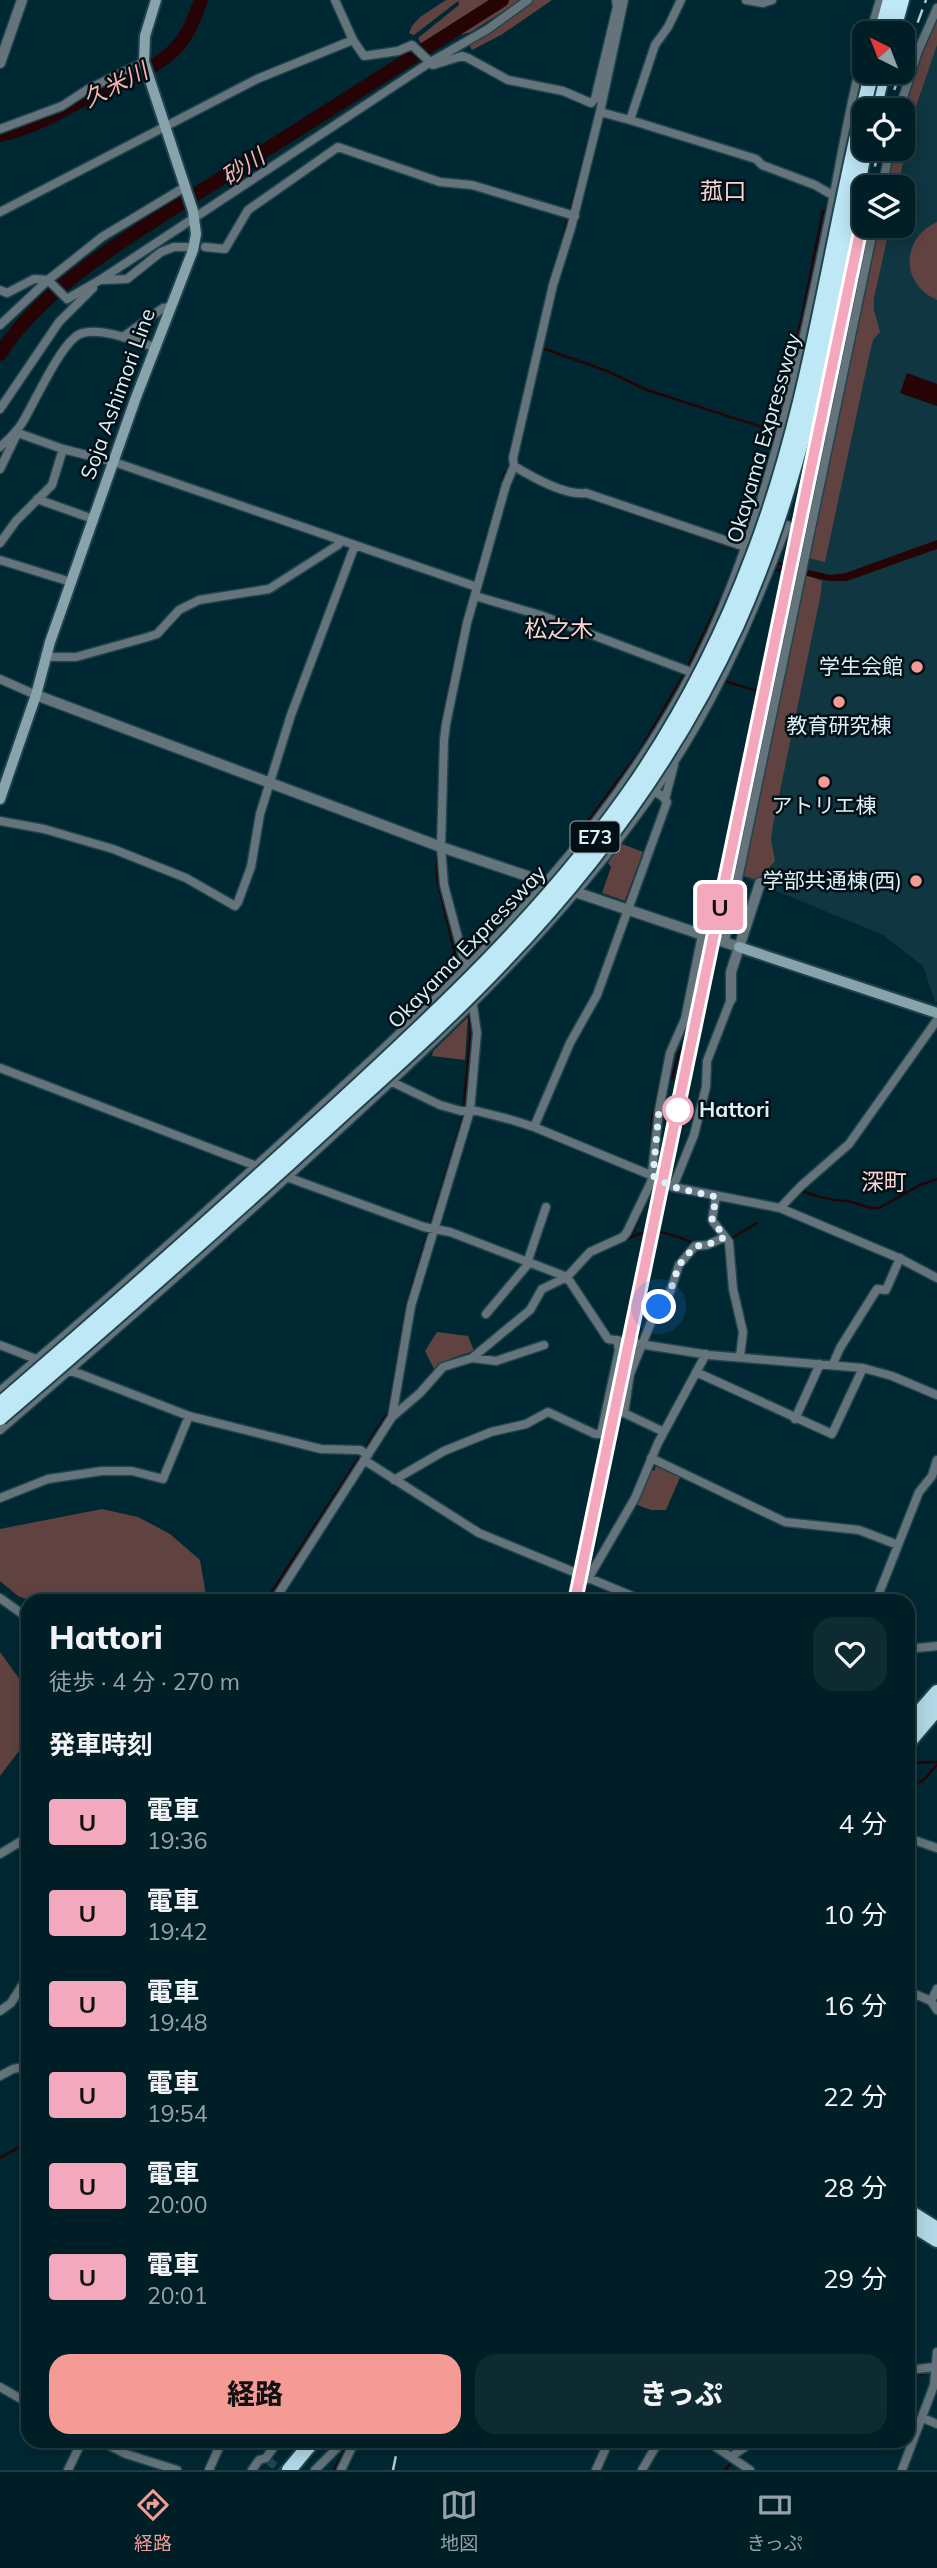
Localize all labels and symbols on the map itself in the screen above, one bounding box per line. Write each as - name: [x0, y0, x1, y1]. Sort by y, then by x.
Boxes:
- north arrow: [852, 21, 915, 84]
- water label: 久米川: [77, 55, 155, 113]
- water label: 砂川: [216, 140, 272, 191]
- district label: 菰口: [700, 176, 746, 205]
- street label: Soja Ashimori Line: [74, 305, 160, 483]
- street label: Okayama Expressway: [721, 330, 805, 546]
- district label: 松之木: [525, 614, 594, 643]
- place label: 学生会館: [819, 653, 903, 679]
- marker: 学生会館: [909, 659, 925, 675]
- marker: 教育研究棟: [831, 694, 847, 710]
- place label: 教育研究棟: [787, 712, 892, 738]
- marker: アトリエ棟: [816, 774, 832, 790]
- place label: アトリエ棟: [772, 792, 877, 818]
- road number: E73: [570, 822, 620, 852]
- street label: Okayama Expressway: [382, 859, 551, 1033]
- place label: 学部共通棟(西): [763, 867, 902, 893]
- marker: 学部共通棟(西): [908, 873, 924, 889]
- line badge: U: [697, 884, 743, 930]
- marker: Hattori: [663, 1095, 693, 1125]
- place label: Hattori: [699, 1096, 770, 1122]
- district label: 深町: [861, 1167, 907, 1196]
- your location: [641, 1289, 676, 1324]

